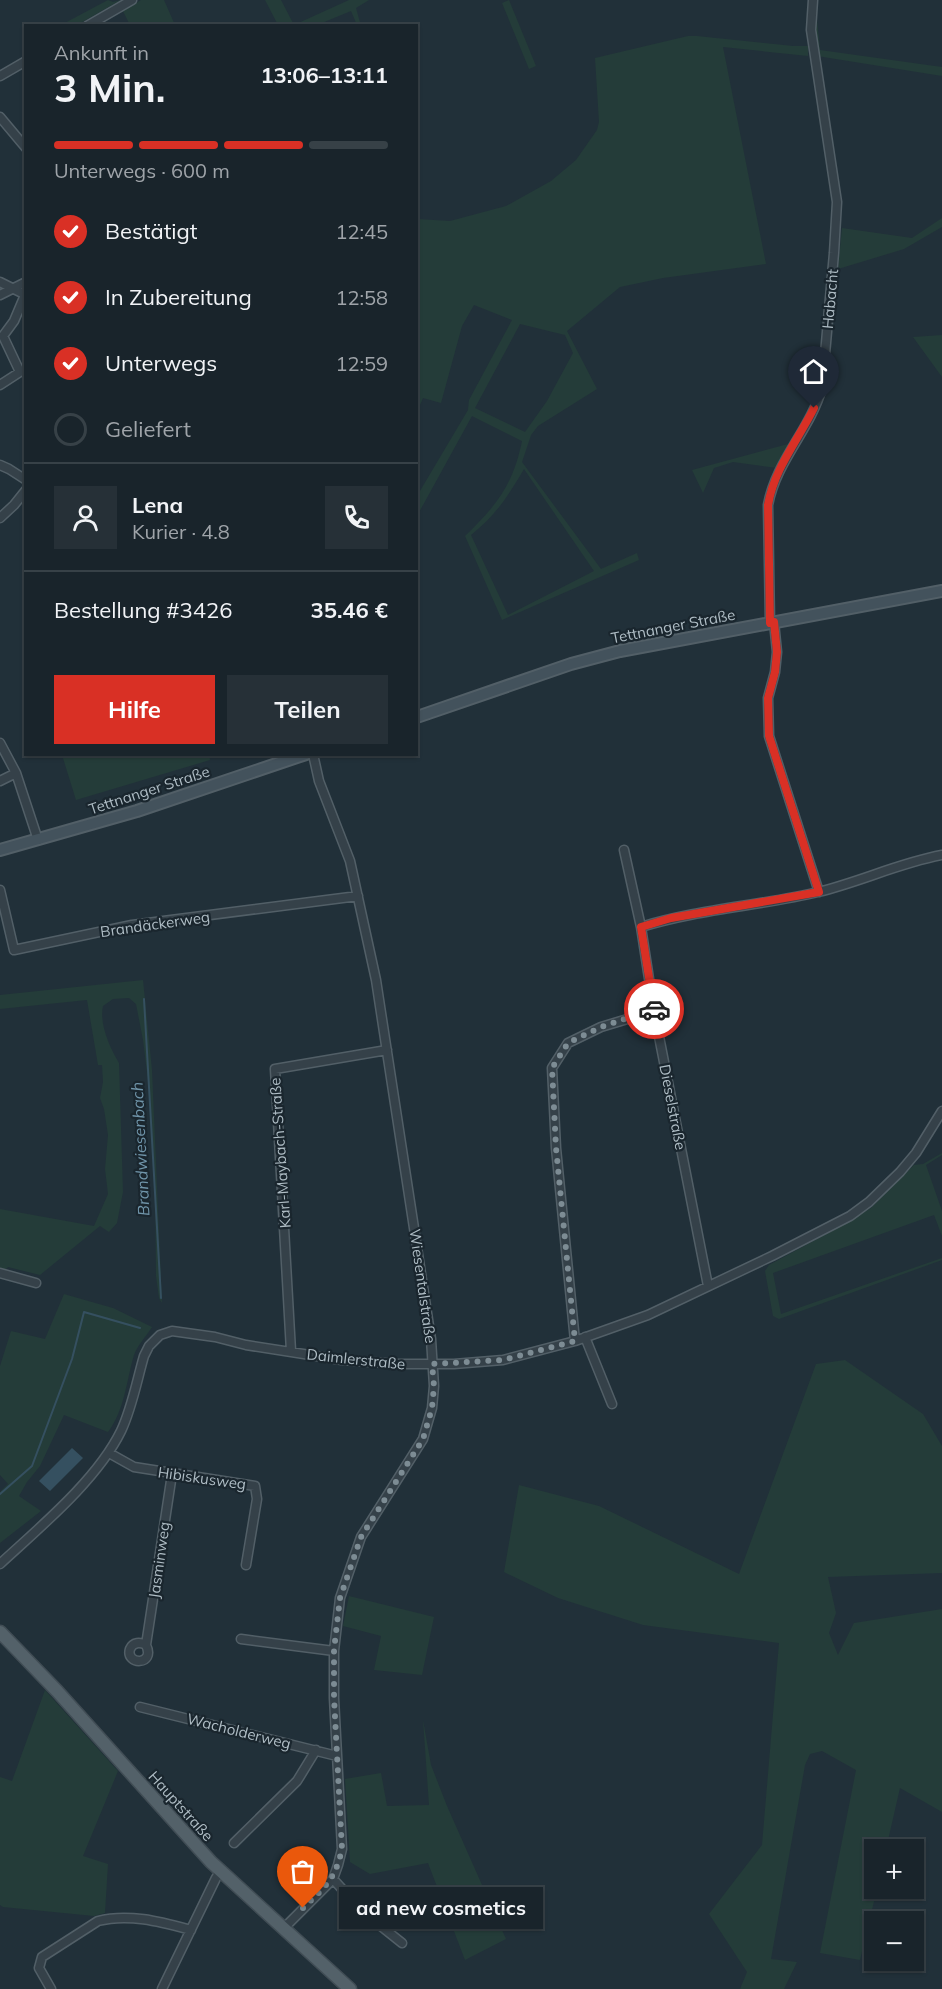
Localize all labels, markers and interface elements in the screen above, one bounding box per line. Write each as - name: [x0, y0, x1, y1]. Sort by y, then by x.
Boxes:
- text: Ankunft in: [54, 40, 149, 65]
- text: 13:06–13:11: [260, 61, 388, 89]
- text: 3 Min.: [54, 63, 165, 112]
- text: Unterwegs · 600 m: [54, 158, 230, 183]
- icon: check: [54, 215, 87, 248]
- text: Bestätigt: [105, 217, 198, 245]
- text: 12:45: [335, 219, 388, 244]
- street label: Habacht: [818, 268, 842, 330]
- icon: check: [54, 281, 87, 314]
- text: In Zubereitung: [105, 283, 252, 311]
- text: 12:58: [335, 285, 388, 310]
- pin: [788, 346, 839, 408]
- icon: check: [54, 347, 87, 380]
- text: Unterwegs: [105, 349, 217, 377]
- text: 12:59: [335, 351, 388, 376]
- icon: home: [797, 355, 830, 388]
- text: Geliefert: [105, 415, 191, 443]
- button: person: [54, 486, 117, 549]
- button: phone: [325, 486, 388, 549]
- text: Lena: [132, 491, 183, 519]
- text: Kurier · 4.8: [132, 519, 230, 544]
- text: Bestellung #3426: [54, 596, 232, 624]
- text: 35.46 €: [311, 596, 388, 624]
- street label: Tettnanger Straße: [609, 605, 737, 647]
- button: Hilfe: [54, 675, 215, 744]
- button: Teilen: [227, 675, 388, 744]
- street label: Tettnanger Straße: [86, 761, 212, 819]
- street label: Brandäckerweg: [99, 907, 211, 941]
- courier: [624, 979, 684, 1039]
- icon: car: [638, 993, 671, 1026]
- street label: Dieselstraße: [655, 1063, 691, 1151]
- street label: Karl-Maybach-Straße: [265, 1077, 295, 1229]
- water label: Brandwiesenbach: [127, 1082, 153, 1216]
- street label: Wiesentalstraße: [406, 1228, 440, 1344]
- street label: Daimlerstraße: [306, 1344, 406, 1374]
- street label: Hibiskusweg: [157, 1462, 247, 1494]
- street label: Jasminweg: [144, 1521, 174, 1599]
- street label: Wacholderweg: [185, 1709, 293, 1753]
- street label: Hauptstraße: [145, 1767, 217, 1845]
- map controls: [864, 1839, 924, 1971]
- button: +: [864, 1839, 924, 1899]
- pin: [277, 1846, 328, 1908]
- icon: bag: [286, 1855, 319, 1888]
- callout: ad new cosmetics: [339, 1887, 543, 1929]
- text: ad new cosmetics: [356, 1895, 526, 1920]
- button: −: [864, 1911, 924, 1971]

